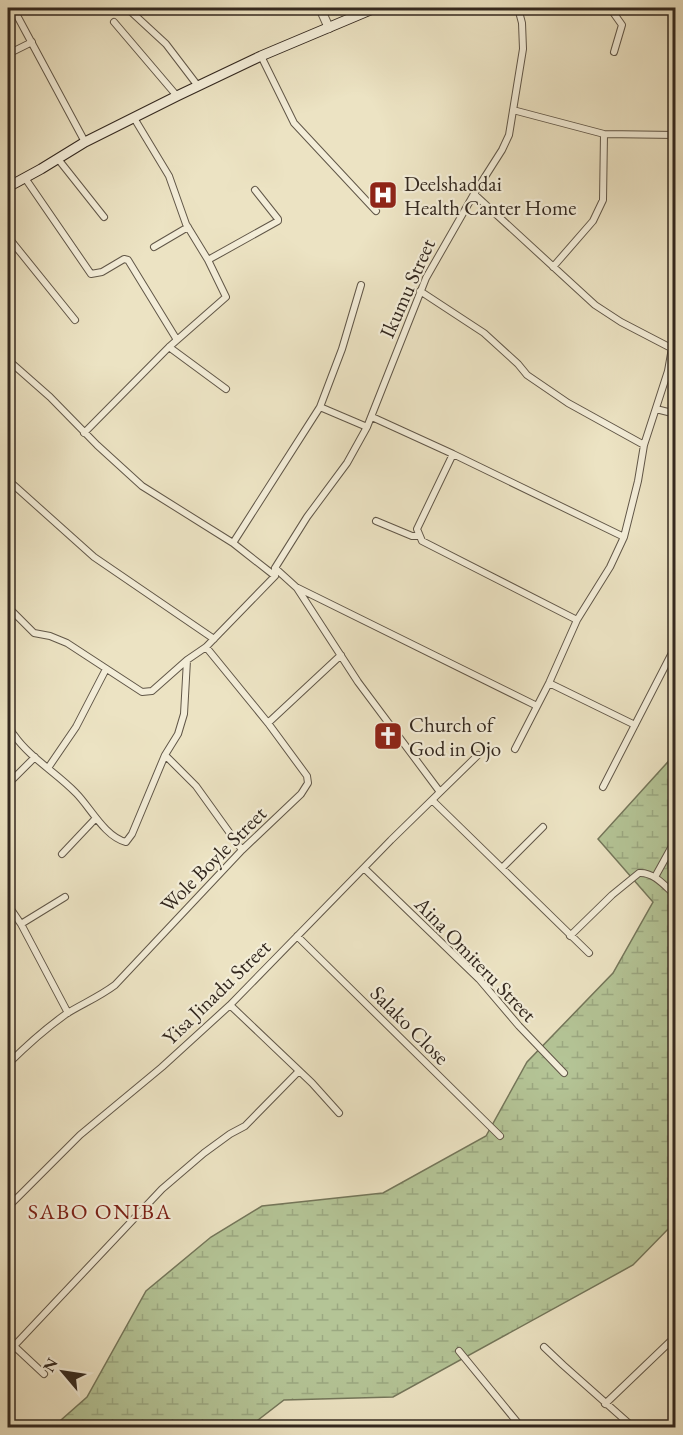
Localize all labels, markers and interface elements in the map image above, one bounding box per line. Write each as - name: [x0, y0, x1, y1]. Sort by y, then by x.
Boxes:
- place label: Deelshaddai Health Canter Home: [404, 170, 577, 221]
- hospital icon: Deelshaddai Health Canter Home: [367, 179, 399, 211]
- street label: Ikumu Street: [373, 234, 441, 342]
- place label: Church of God in Ojo: [409, 711, 501, 762]
- church icon: Church of God in Ojo: [372, 720, 404, 752]
- street label: Wole Boyle Street: [154, 800, 272, 918]
- street label: Aina Omiteru Street: [409, 890, 543, 1028]
- street label: Yisa Jinadu Street: [156, 933, 276, 1050]
- street label: Salako Close: [365, 980, 455, 1070]
- district label: SABO ONIBA: [28, 1197, 172, 1226]
- north arrow: [33, 1342, 93, 1402]
- text: N: [38, 1354, 63, 1376]

